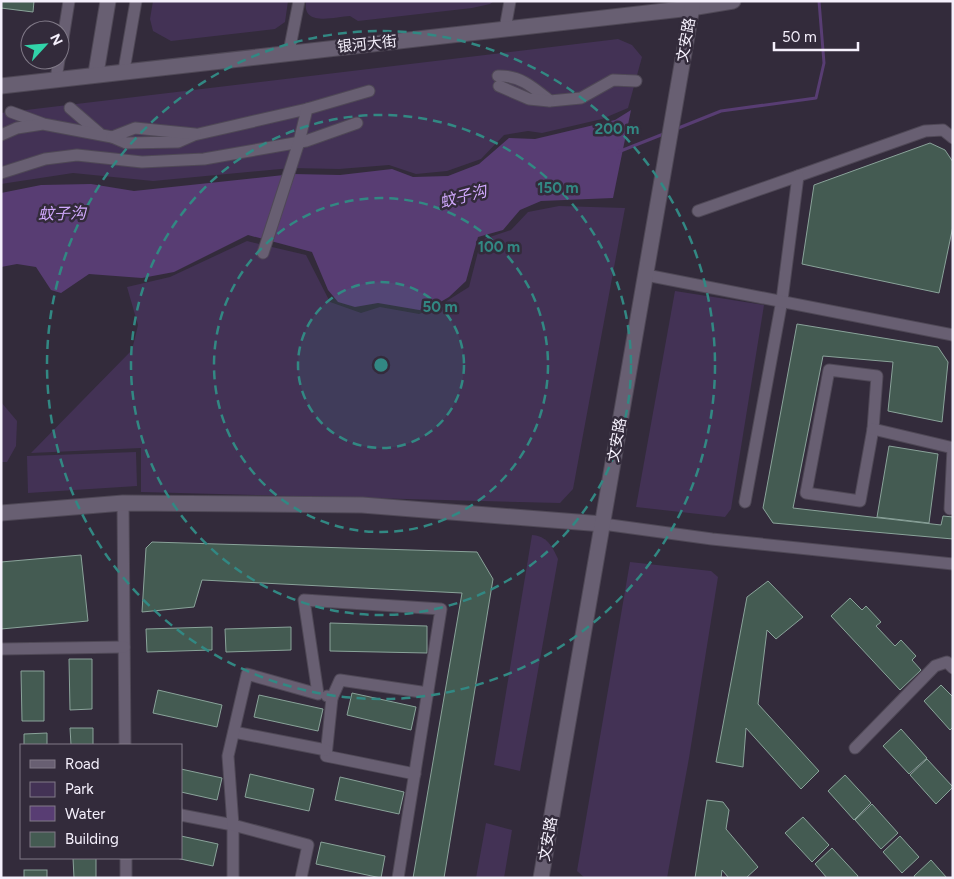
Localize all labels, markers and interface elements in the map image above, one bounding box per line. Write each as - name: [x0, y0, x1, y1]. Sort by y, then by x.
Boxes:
- street label: 文安路: [673, 16, 699, 64]
- north arrow: [20, 20, 70, 70]
- scale bar: [774, 20, 858, 52]
- text: 50 m: [782, 28, 817, 46]
- text: N: [46, 31, 66, 48]
- street label: 银河大街: [336, 32, 398, 56]
- text: 200 m: [595, 120, 639, 138]
- text: 150 m: [537, 179, 579, 197]
- water label: 蚊子沟: [437, 181, 491, 212]
- water label: 蚊子沟: [38, 204, 88, 223]
- text: 100 m: [478, 238, 520, 256]
- text: 50 m: [422, 298, 458, 316]
- centre of rings: [372, 356, 390, 374]
- street label: 文安路: [604, 416, 630, 464]
- legend: [20, 744, 182, 859]
- text: Road: [65, 755, 100, 773]
- text: Park: [65, 780, 94, 798]
- text: Water: [65, 805, 105, 823]
- street label: 文安路: [535, 815, 561, 863]
- text: Building: [65, 830, 119, 848]

